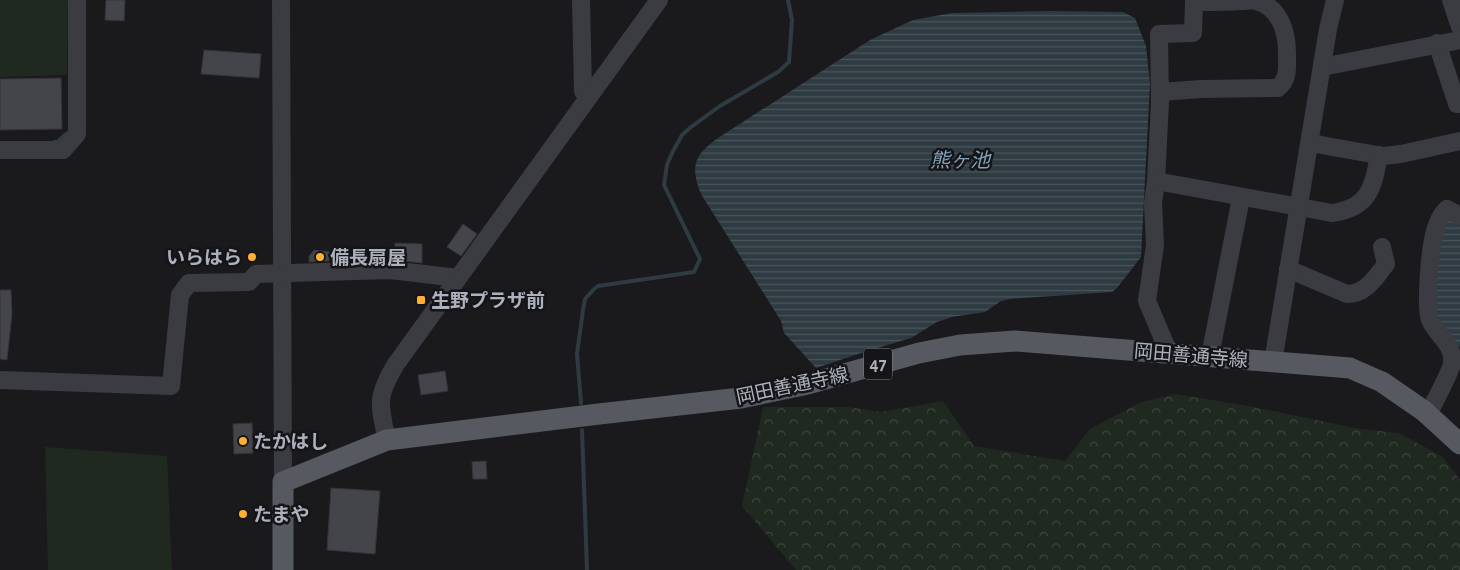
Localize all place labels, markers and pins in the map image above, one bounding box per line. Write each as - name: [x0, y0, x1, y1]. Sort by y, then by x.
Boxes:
- place label: 備長扇屋: [330, 247, 406, 268]
- place label: いらはら: [166, 248, 242, 268]
- marker: いらはら: [246, 251, 258, 263]
- marker: 備長扇屋: [314, 251, 326, 263]
- place label: 生野プラザ前: [431, 291, 545, 311]
- marker: 生野プラザ前: [415, 294, 427, 306]
- place label: たかはし: [253, 432, 328, 452]
- marker: たかはし: [237, 435, 249, 447]
- place label: たまや: [253, 505, 309, 525]
- marker: たまや: [237, 508, 249, 520]

